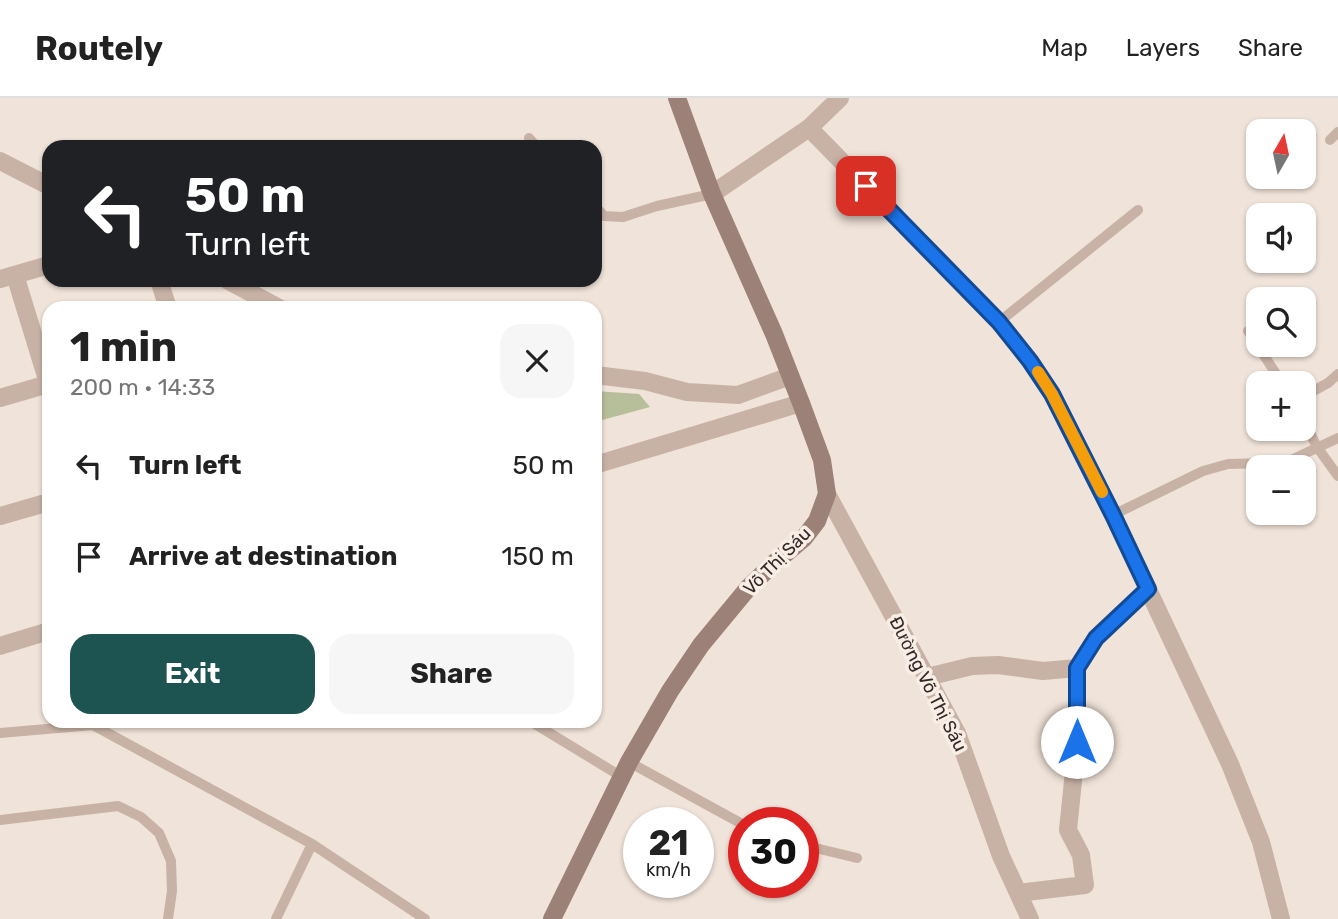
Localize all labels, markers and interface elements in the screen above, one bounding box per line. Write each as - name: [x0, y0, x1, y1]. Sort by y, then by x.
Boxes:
- text: Routely: [35, 29, 163, 68]
- text: Map: [1041, 34, 1088, 62]
- text: Layers: [1126, 34, 1200, 62]
- text: Share: [1238, 34, 1303, 62]
- north arrow: [1246, 119, 1316, 189]
- map controls: [1246, 119, 1316, 525]
- pin: [836, 156, 896, 216]
- text: 50 m: [185, 166, 305, 224]
- icon: arrive: [847, 167, 885, 205]
- icon: left: [70, 168, 161, 259]
- button: sound: [1246, 203, 1316, 273]
- text: Turn left: [185, 225, 310, 263]
- button: search: [1246, 287, 1316, 357]
- text: 1 min: [70, 322, 177, 372]
- button: close: [500, 324, 574, 398]
- button: +: [1246, 371, 1316, 441]
- text: 200 m · 14:33: [70, 373, 215, 401]
- icon: left: [70, 447, 108, 485]
- text: Turn left: [129, 450, 241, 481]
- text: 50 m: [513, 450, 574, 481]
- button: −: [1246, 455, 1316, 525]
- street label: Võ Thị Sáu: [739, 523, 815, 599]
- icon: arrive: [70, 538, 108, 576]
- text: Arrive at destination: [129, 541, 397, 572]
- text: 150 m: [501, 541, 574, 572]
- street label: Đường Võ Thị Sáu: [884, 613, 972, 755]
- button: Exit: [70, 634, 315, 714]
- button: Share: [329, 634, 574, 714]
- position arrow: [1040, 705, 1114, 779]
- speed limit sign: 30: [728, 807, 819, 898]
- text: 21: [648, 822, 689, 864]
- text: km/h: [646, 859, 691, 881]

